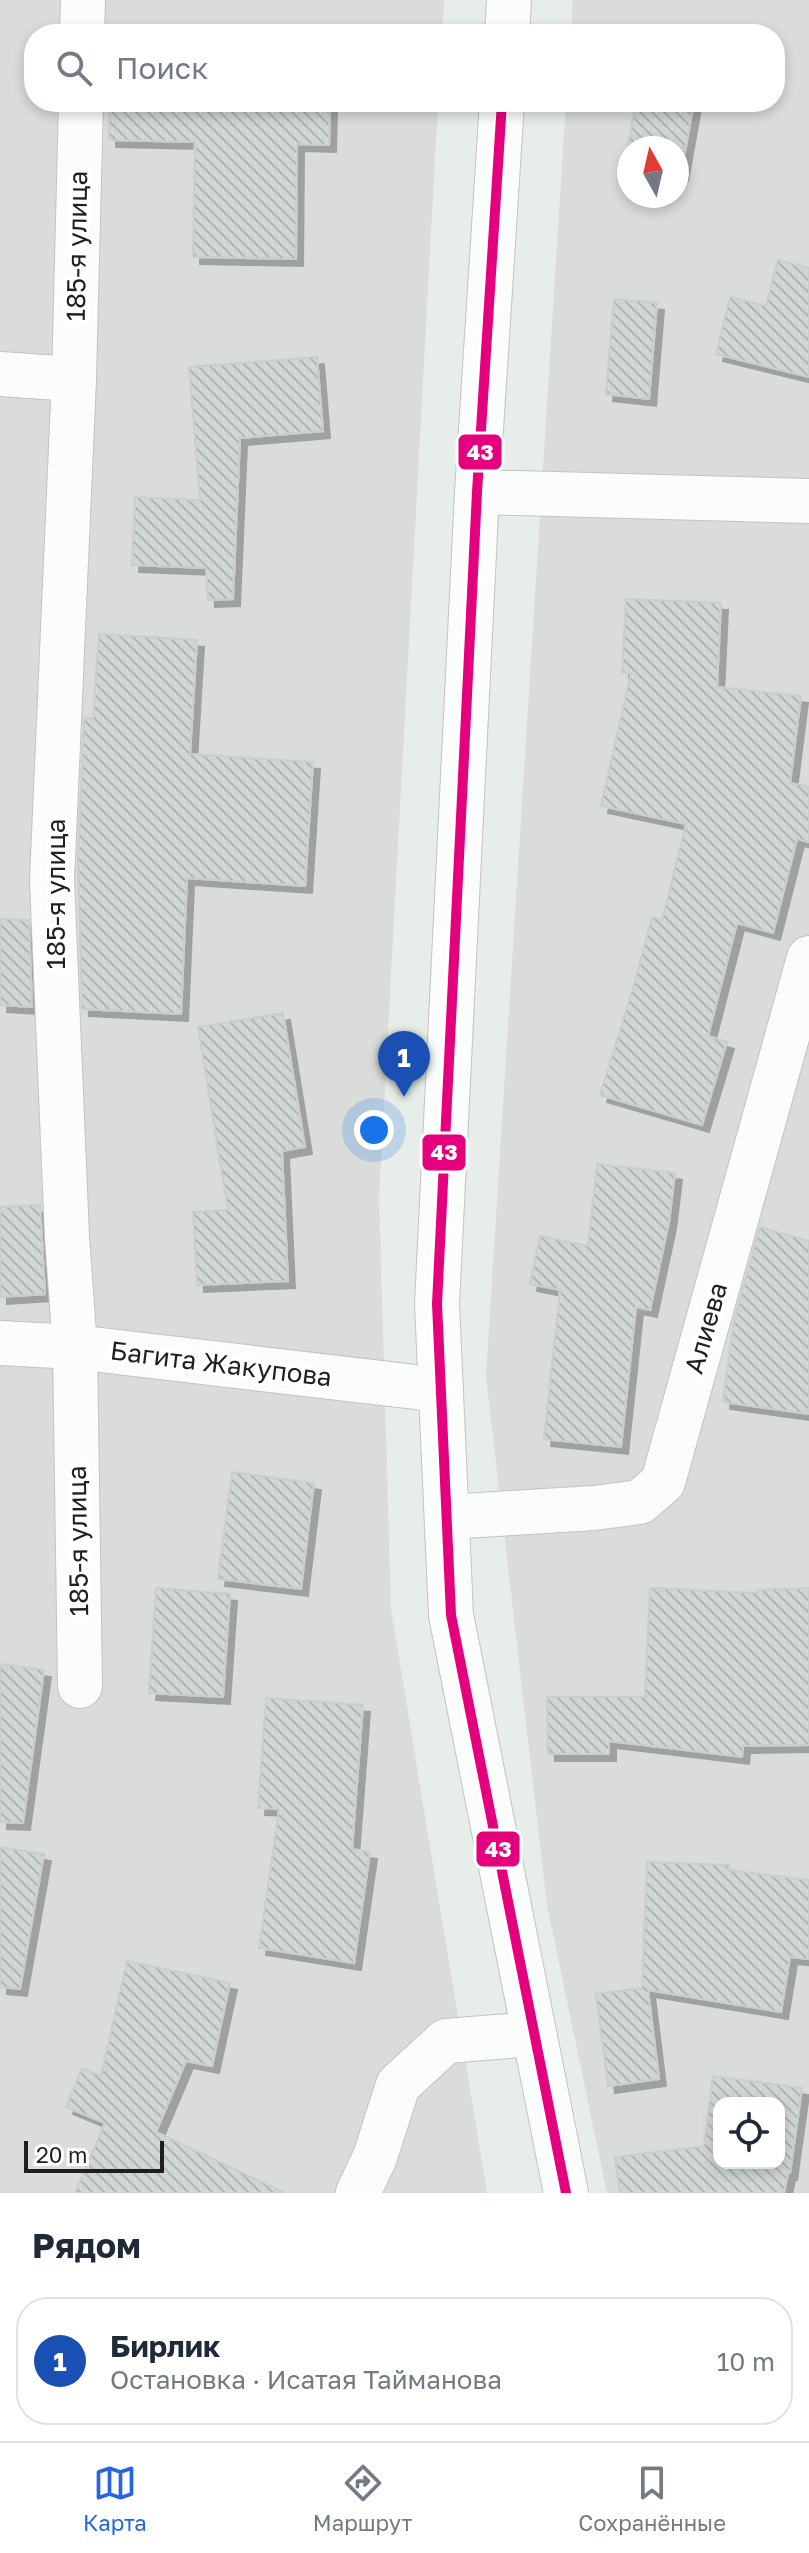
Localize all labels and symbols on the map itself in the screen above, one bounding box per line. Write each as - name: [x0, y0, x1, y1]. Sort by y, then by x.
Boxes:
- north arrow: [617, 136, 689, 208]
- street label: 185-я улица: [60, 170, 93, 322]
- line badge: 43: [457, 433, 503, 471]
- text: 43: [466, 438, 494, 465]
- street label: 185-я улица: [40, 819, 71, 969]
- pin: 1: [378, 1031, 430, 1097]
- your location: [354, 1110, 394, 1150]
- line badge: 43: [421, 1133, 467, 1172]
- text: 43: [430, 1138, 458, 1165]
- street label: Алиева: [678, 1279, 733, 1377]
- street label: Багита Жакупова: [109, 1335, 334, 1392]
- street label: 185-я улица: [61, 1465, 94, 1617]
- line badge: 43: [475, 1830, 521, 1868]
- text: 43: [484, 1835, 512, 1862]
- scale bar: [24, 2137, 164, 2173]

